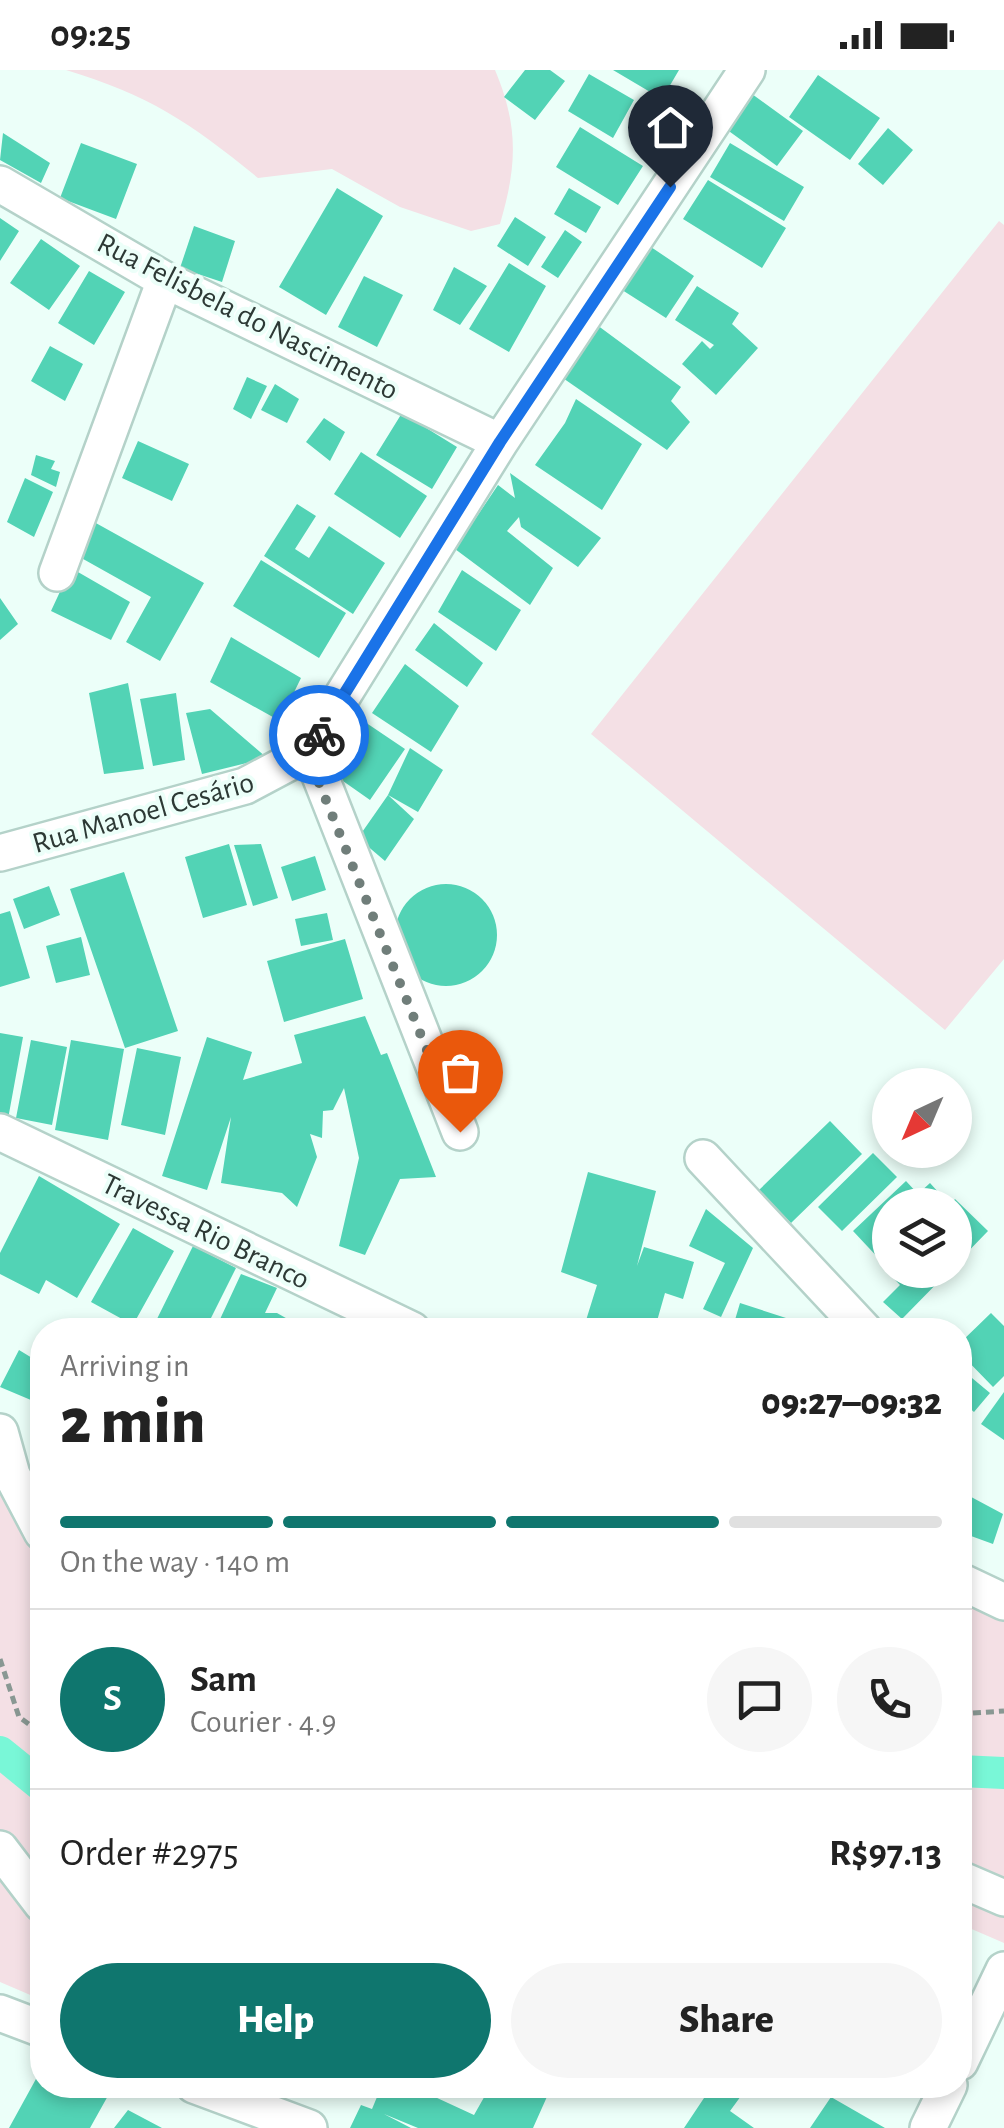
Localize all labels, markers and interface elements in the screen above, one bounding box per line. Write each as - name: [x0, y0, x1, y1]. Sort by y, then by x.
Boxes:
- text: 09:25: [50, 16, 131, 54]
- pin: [628, 85, 713, 188]
- icon: home: [643, 100, 698, 155]
- street label: Rua Felisbela do Nascimento: [92, 228, 403, 406]
- courier: [269, 685, 369, 785]
- icon: bike: [292, 708, 347, 763]
- street label: Rua Manoel Cesário: [29, 767, 257, 859]
- pin: [418, 1030, 503, 1133]
- icon: bag: [433, 1045, 488, 1100]
- north arrow: [872, 1068, 972, 1168]
- map controls: [872, 1068, 972, 1288]
- street label: Travessa Rio Branco: [97, 1169, 314, 1295]
- button: layers: [872, 1188, 972, 1288]
- text: Arriving in: [60, 1350, 189, 1382]
- text: 09:27–09:32: [761, 1384, 942, 1422]
- text: 2 min: [60, 1390, 206, 1455]
- text: On the way · 140 m: [60, 1546, 290, 1578]
- button: chat: [707, 1647, 812, 1752]
- button: phone: [837, 1647, 942, 1752]
- text: Sam: [190, 1661, 257, 1699]
- text: S: [103, 1680, 122, 1718]
- text: Courier · 4.9: [190, 1706, 337, 1738]
- text: Order #2975: [60, 1835, 239, 1873]
- text: R$97.13: [829, 1835, 942, 1873]
- button: Help: [60, 1963, 491, 2078]
- button: Share: [511, 1963, 942, 2078]

